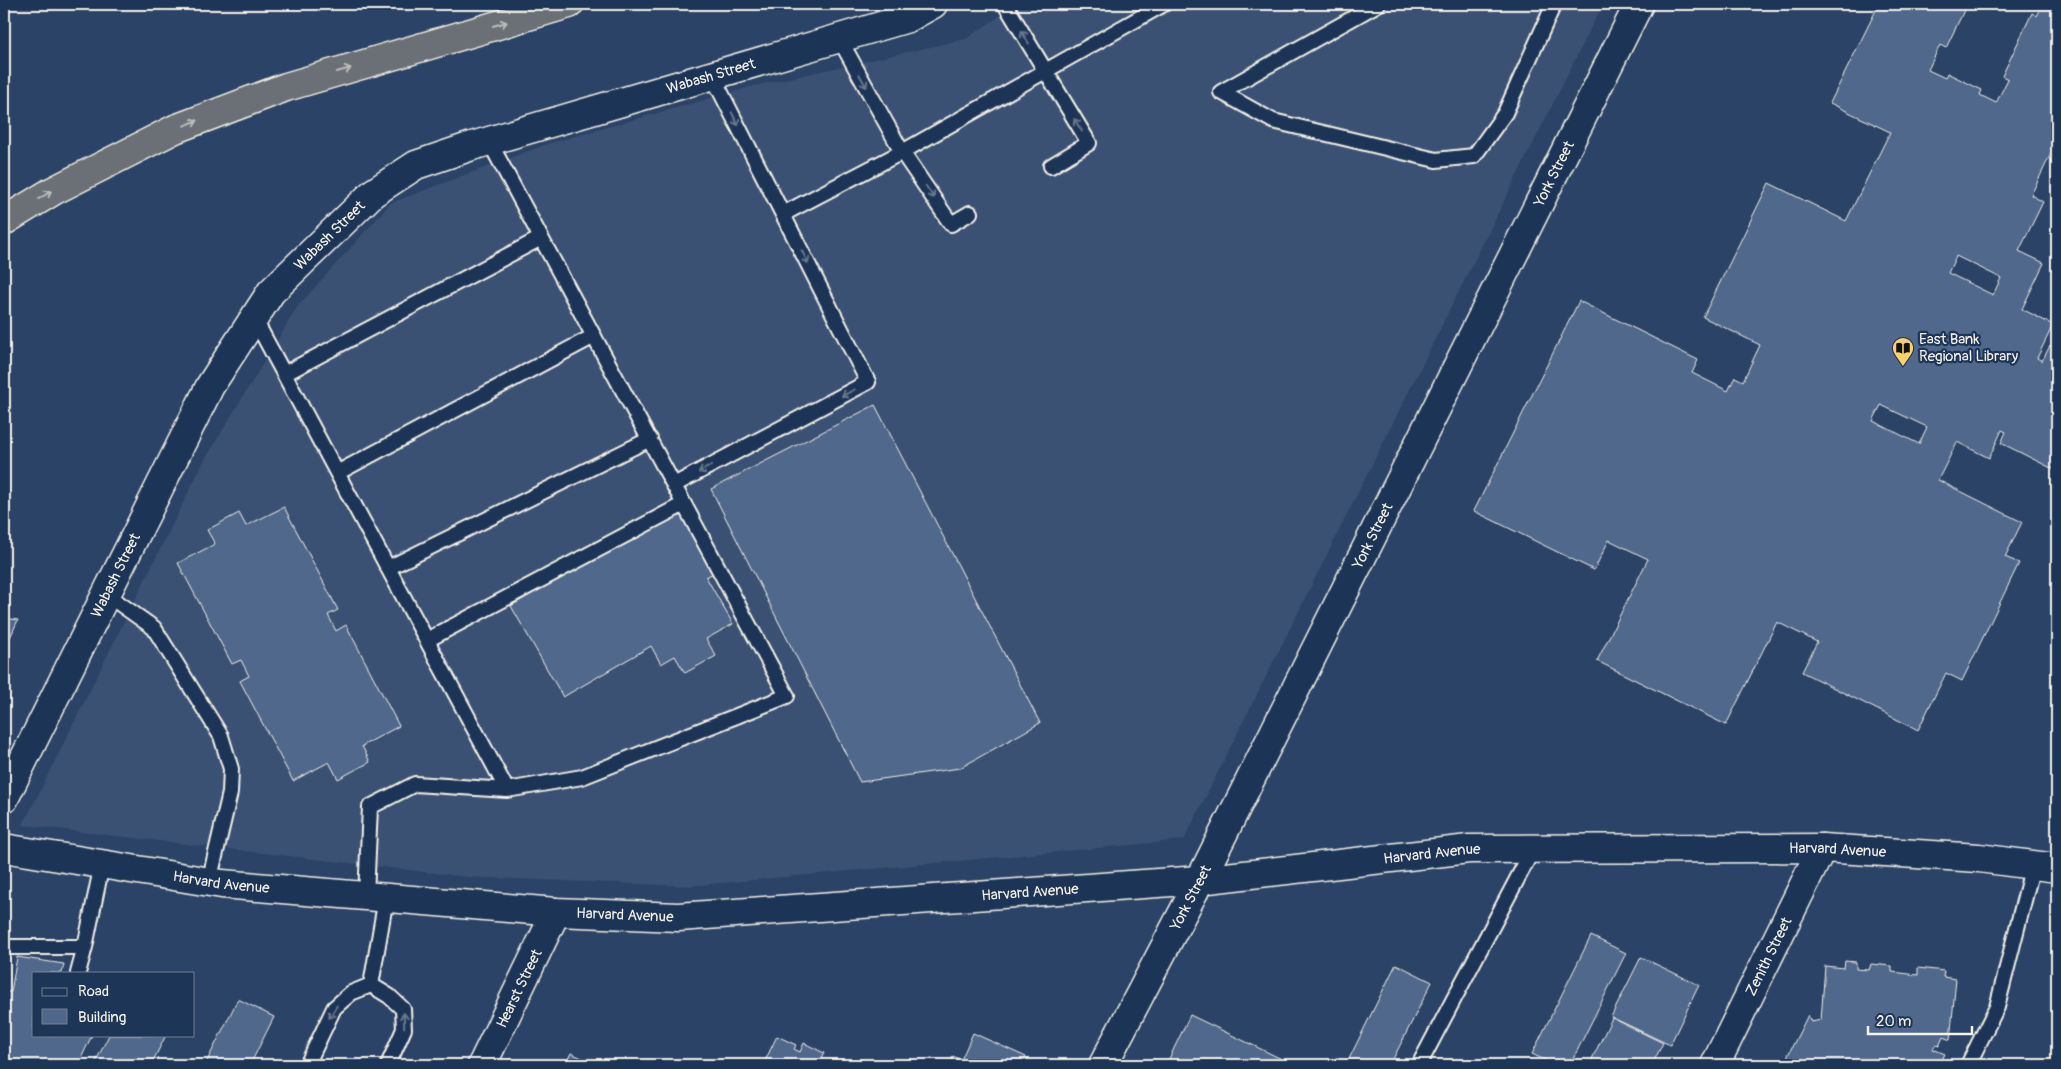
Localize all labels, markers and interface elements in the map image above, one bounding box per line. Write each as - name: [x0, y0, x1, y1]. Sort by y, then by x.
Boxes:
- one-way arrow: [492, 19, 508, 29]
- one-way arrow: [1019, 31, 1029, 45]
- street label: Wabash Street: [664, 54, 758, 98]
- one-way arrow: [336, 65, 352, 75]
- one-way arrow: [858, 73, 868, 87]
- one-way arrow: [730, 111, 740, 126]
- one-way arrow: [183, 118, 198, 128]
- one-way arrow: [1073, 118, 1083, 132]
- street label: York Street: [1529, 137, 1579, 211]
- one-way arrow: [925, 185, 935, 199]
- one-way arrow: [38, 190, 52, 200]
- street label: Wabash Street: [290, 196, 370, 274]
- one-way arrow: [800, 250, 810, 265]
- place label: East Bank Regional Library: [1919, 330, 2019, 366]
- library icon: East Bank Regional Library: [1891, 336, 1915, 367]
- one-way arrow: [841, 389, 856, 398]
- one-way arrow: [697, 464, 712, 474]
- street label: York Street: [1348, 499, 1397, 573]
- street label: Wabash Street: [87, 529, 145, 621]
- street label: Harvard Avenue: [1789, 838, 1887, 862]
- street label: Harvard Avenue: [1382, 839, 1481, 868]
- street label: York Street: [1165, 861, 1216, 934]
- street label: Harvard Avenue: [171, 867, 271, 898]
- street label: Harvard Avenue: [981, 879, 1080, 905]
- street label: Harvard Avenue: [576, 903, 674, 926]
- street label: Zenith Street: [1741, 913, 1796, 999]
- street label: Hearst Street: [492, 945, 547, 1031]
- legend: [32, 972, 195, 1036]
- text: Road: [78, 982, 109, 1001]
- scale bar: [1868, 1004, 1972, 1036]
- one-way arrow: [327, 1005, 337, 1019]
- text: Building: [78, 1008, 126, 1027]
- one-way arrow: [399, 1012, 408, 1028]
- text: 20 m: [1876, 1012, 1911, 1031]

